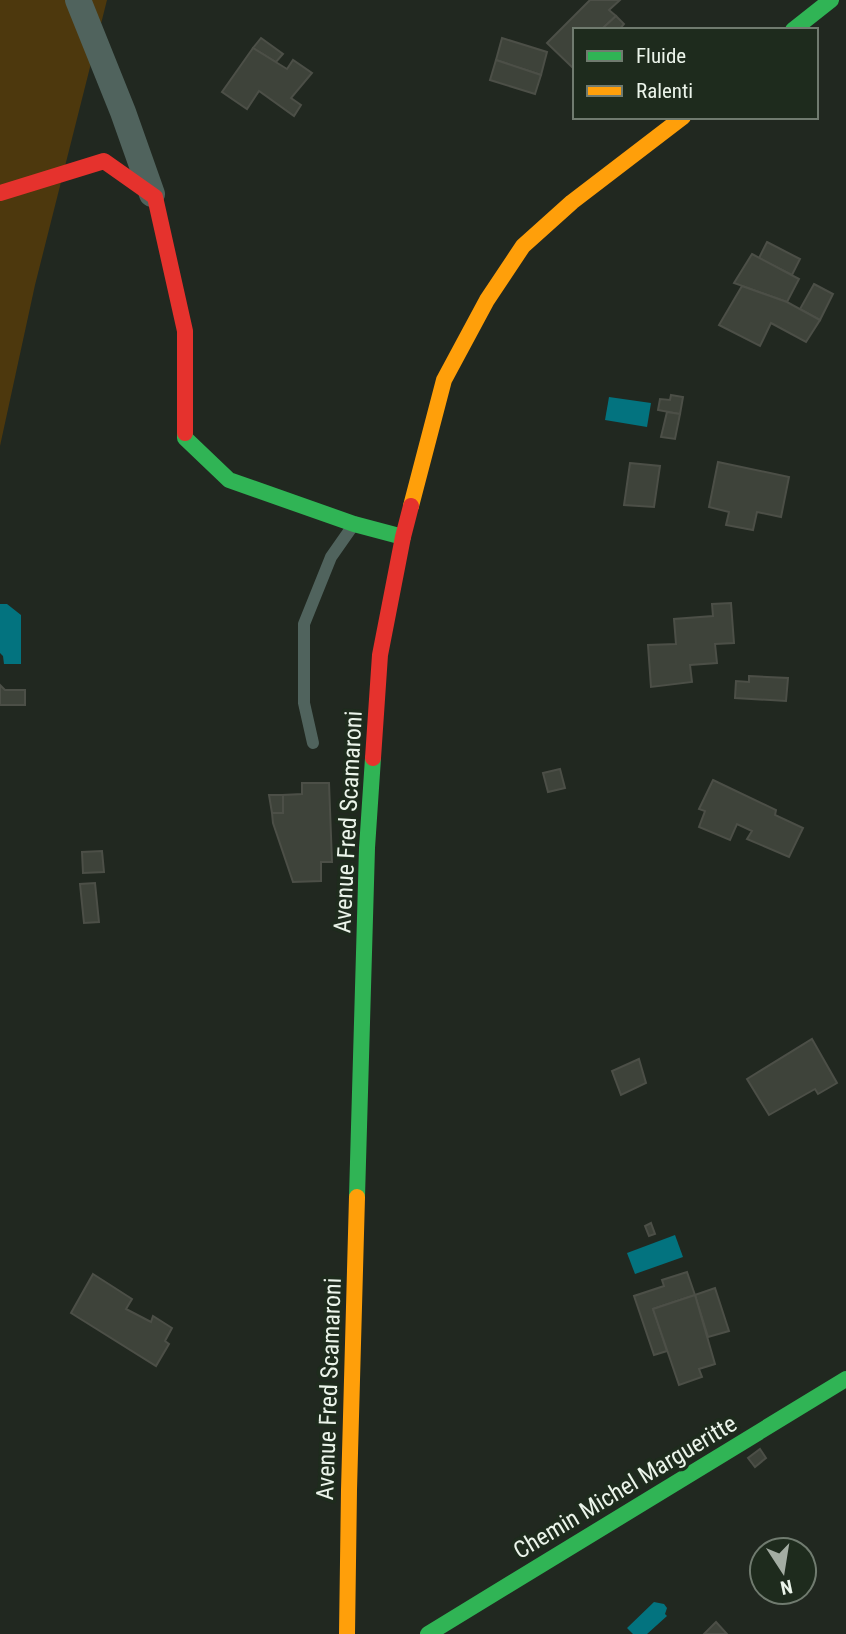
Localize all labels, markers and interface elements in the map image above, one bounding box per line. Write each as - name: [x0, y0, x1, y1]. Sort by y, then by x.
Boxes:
- legend: [573, 28, 818, 119]
- text: Fluide: [636, 44, 686, 68]
- text: Ralenti: [636, 79, 693, 103]
- street label: Avenue Fred Scamaroni: [328, 710, 368, 934]
- street label: Avenue Fred Scamaroni: [311, 1277, 347, 1501]
- street label: Chemin Michel Margueritte: [508, 1409, 742, 1565]
- north arrow: [748, 1536, 818, 1606]
- text: N: [778, 1575, 795, 1600]

